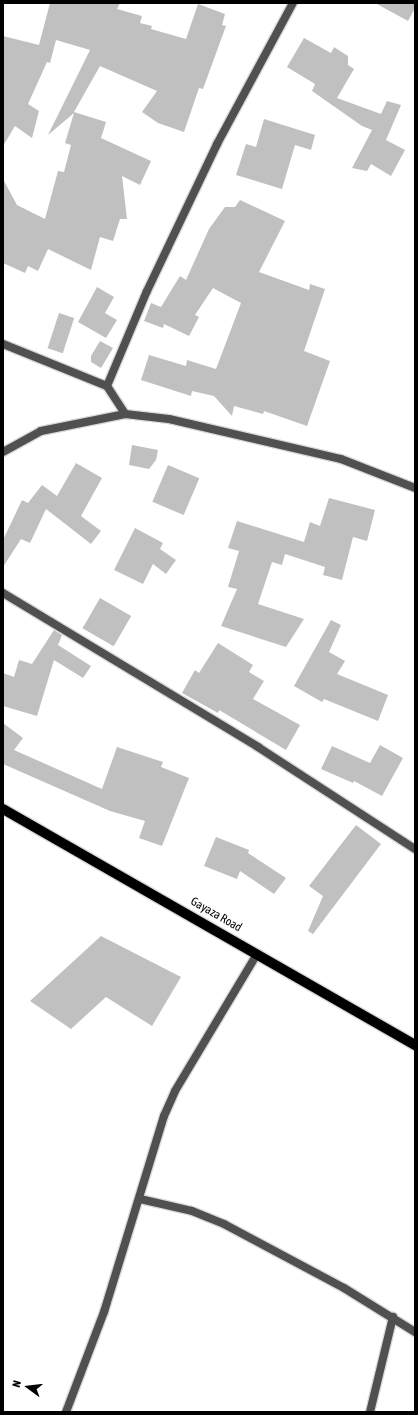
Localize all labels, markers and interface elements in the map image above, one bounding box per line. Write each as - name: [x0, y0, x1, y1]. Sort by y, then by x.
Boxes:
- street label: Gayaza Road: [188, 895, 244, 935]
- north arrow: [8, 1367, 48, 1407]
- text: N: [10, 1379, 23, 1389]

